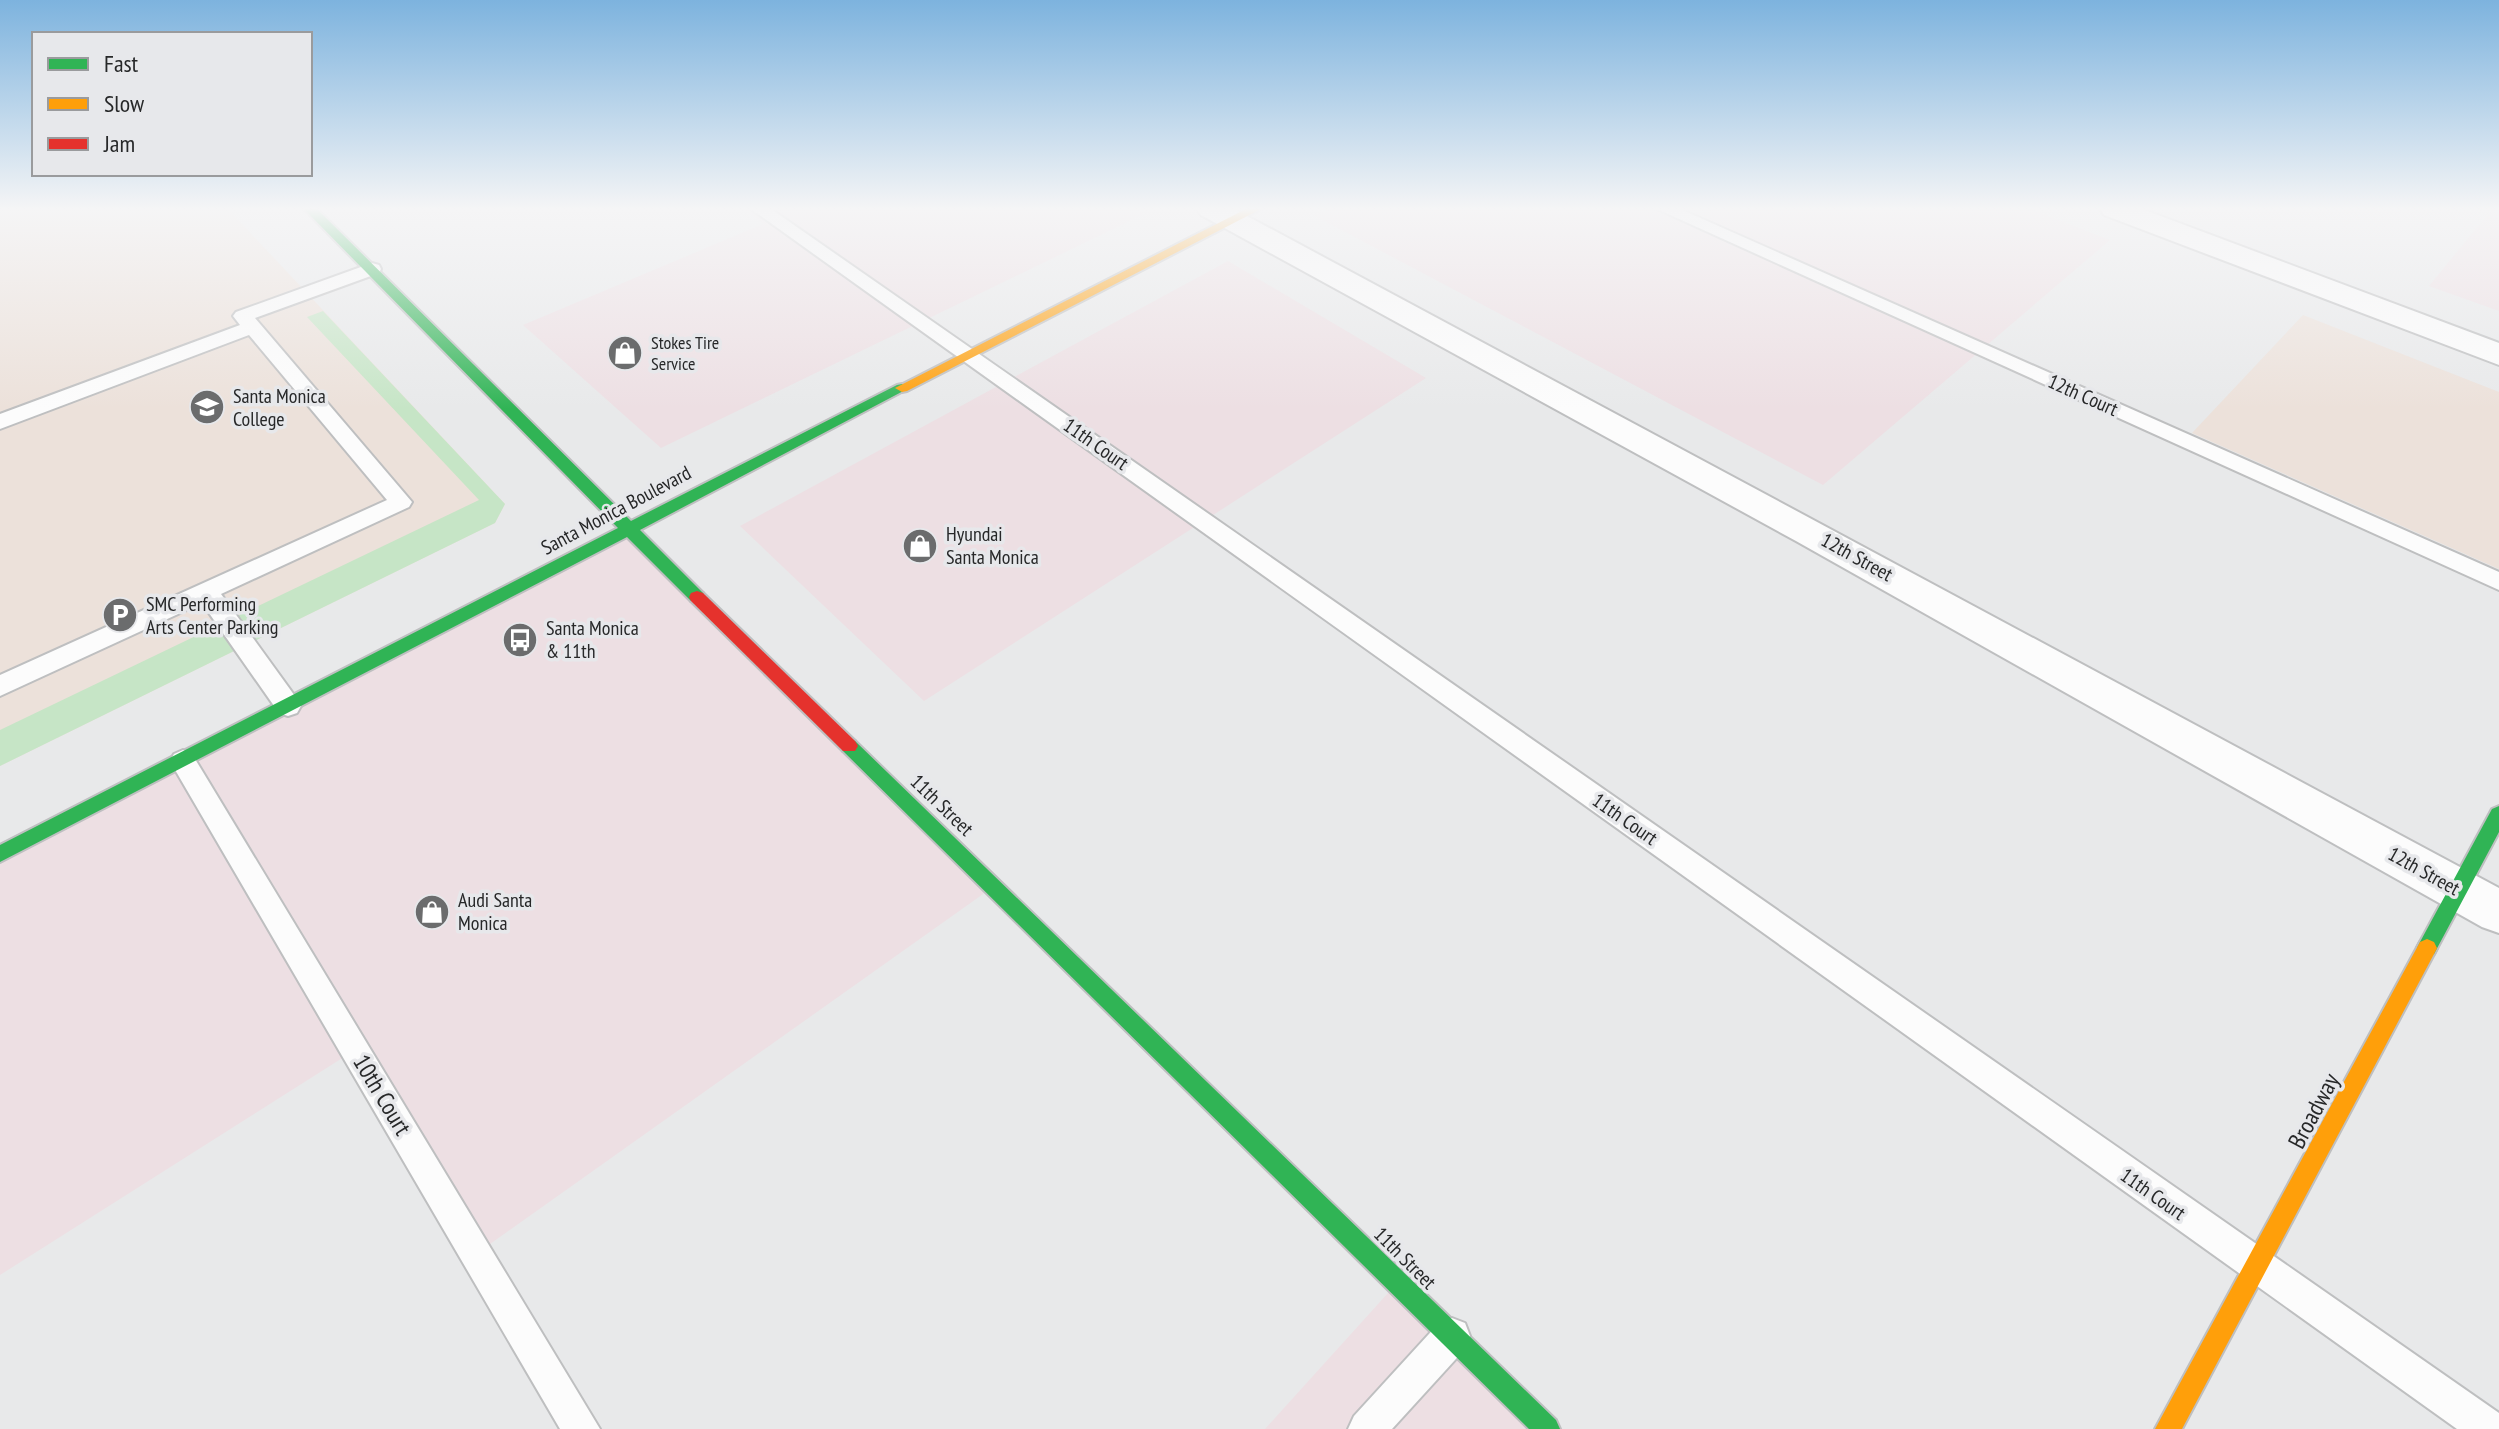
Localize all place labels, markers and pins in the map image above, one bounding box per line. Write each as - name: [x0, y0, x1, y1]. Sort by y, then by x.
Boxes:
- place label: Stokes Tire Service: [651, 331, 719, 375]
- shop icon: Stokes Tire Service: [606, 334, 644, 372]
- place label: Santa Monica College: [233, 383, 326, 432]
- school or university icon: Santa Monica College: [188, 388, 226, 426]
- place label: Hyundai Santa Monica: [946, 521, 1039, 570]
- shop icon: Hyundai Santa Monica: [901, 527, 939, 565]
- place label: SMC Performing Arts Center Parking: [146, 591, 278, 640]
- parking icon: SMC Performing Arts Center Parking: [101, 596, 139, 634]
- place label: Santa Monica & 11th: [546, 615, 639, 664]
- bus stop icon: Santa Monica & 11th: [501, 621, 539, 659]
- place label: Audi Santa Monica: [458, 887, 532, 936]
- shop icon: Audi Santa Monica: [413, 893, 451, 931]

